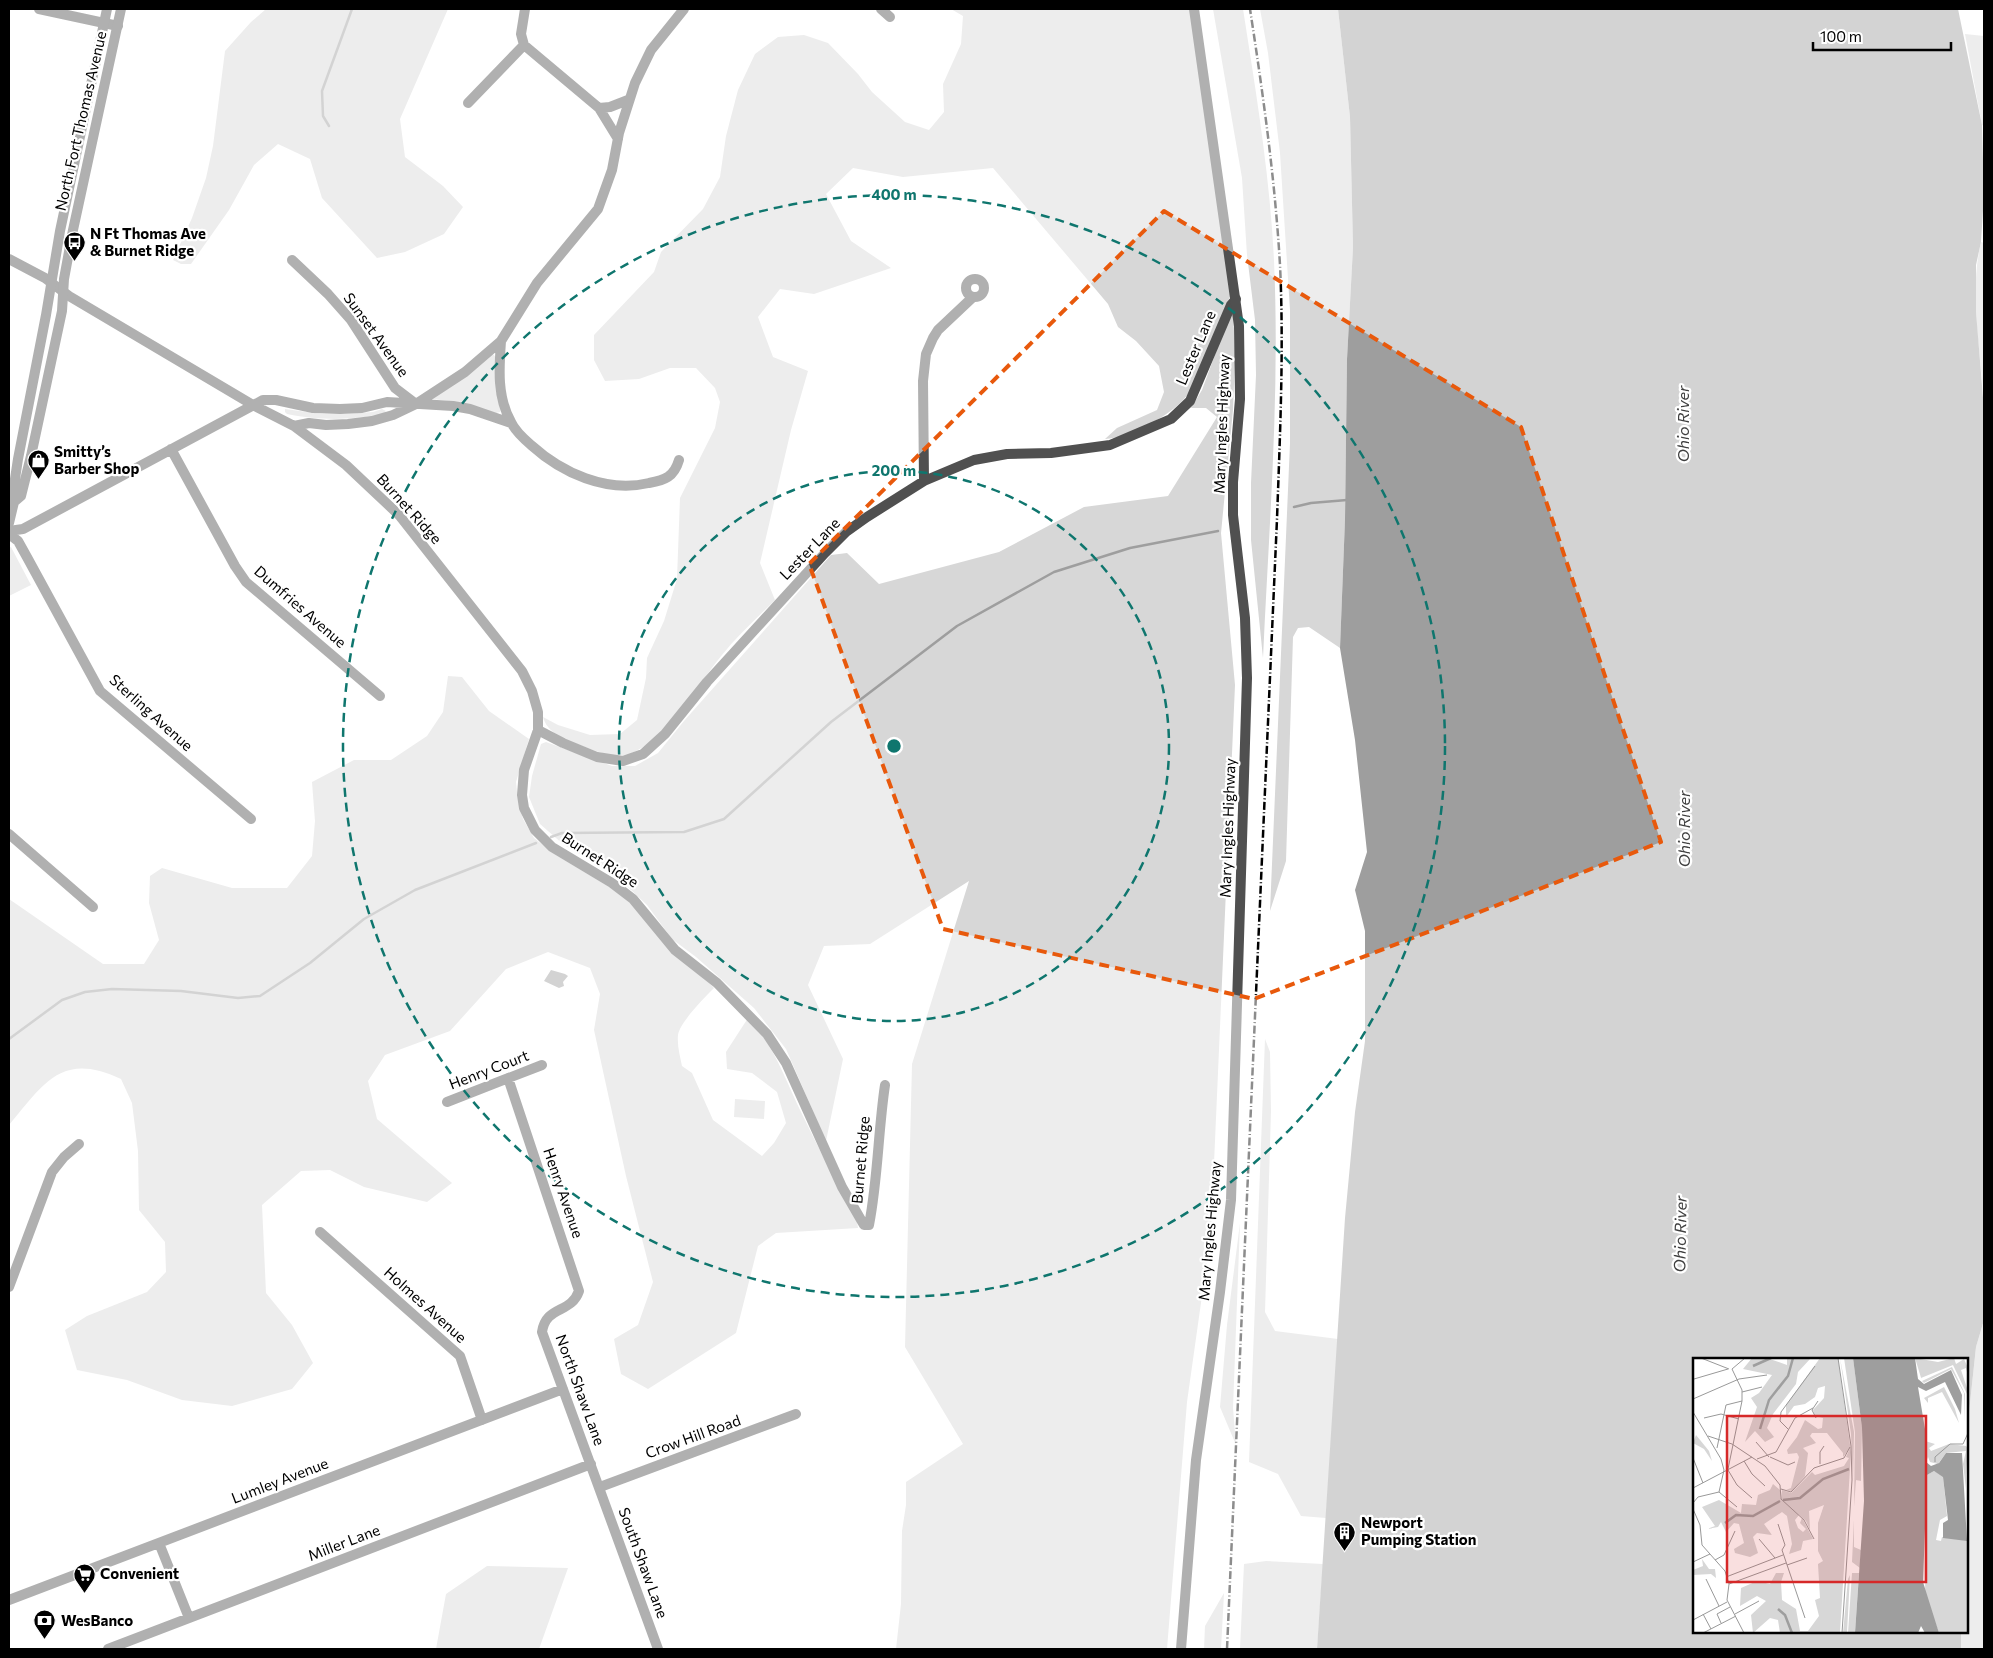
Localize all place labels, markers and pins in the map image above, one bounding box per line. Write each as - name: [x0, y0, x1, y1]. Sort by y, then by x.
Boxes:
- place label: N Ft Thomas Ave & Burnet Ridge: [90, 224, 206, 259]
- bus stop icon: N Ft Thomas Ave & Burnet Ridge: [62, 231, 86, 262]
- place label: Smitty’s Barber Shop: [54, 442, 139, 477]
- shop icon: Smitty’s Barber Shop: [26, 449, 50, 480]
- centre of rings: [885, 737, 903, 755]
- place label: Newport Pumping Station: [1361, 1513, 1476, 1548]
- building icon: Newport Pumping Station: [1333, 1520, 1357, 1551]
- supermarket icon: Convenient: [72, 1562, 96, 1593]
- place label: Convenient: [100, 1564, 179, 1582]
- bank icon: WesBanco: [33, 1609, 57, 1640]
- place label: WesBanco: [61, 1611, 133, 1629]

